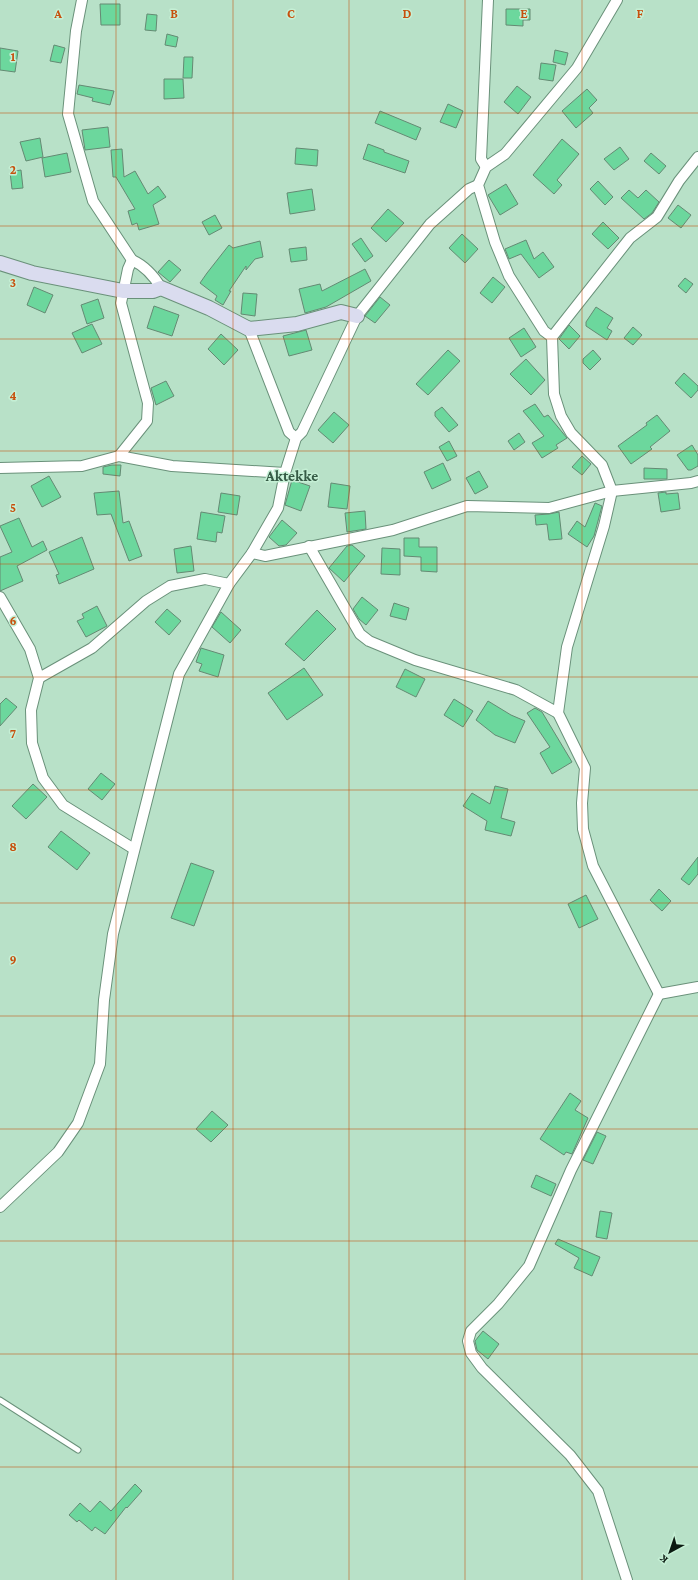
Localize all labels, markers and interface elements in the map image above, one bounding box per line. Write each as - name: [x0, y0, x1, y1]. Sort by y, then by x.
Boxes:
- text: A: [53, 6, 62, 21]
- text: B: [170, 6, 178, 21]
- text: C: [287, 6, 295, 21]
- text: D: [403, 6, 412, 21]
- text: E: [520, 6, 528, 21]
- text: F: [637, 6, 644, 21]
- text: 1: [11, 49, 16, 64]
- text: 2: [10, 162, 17, 177]
- text: 3: [10, 275, 16, 290]
- text: 4: [9, 388, 17, 403]
- district label: Aktekke: [265, 468, 318, 484]
- text: 5: [10, 500, 16, 515]
- text: 6: [9, 613, 17, 628]
- text: 7: [10, 726, 16, 741]
- text: 8: [9, 839, 17, 854]
- text: 9: [9, 952, 17, 967]
- north arrow: [650, 1532, 690, 1572]
- text: K: [656, 1552, 670, 1567]

